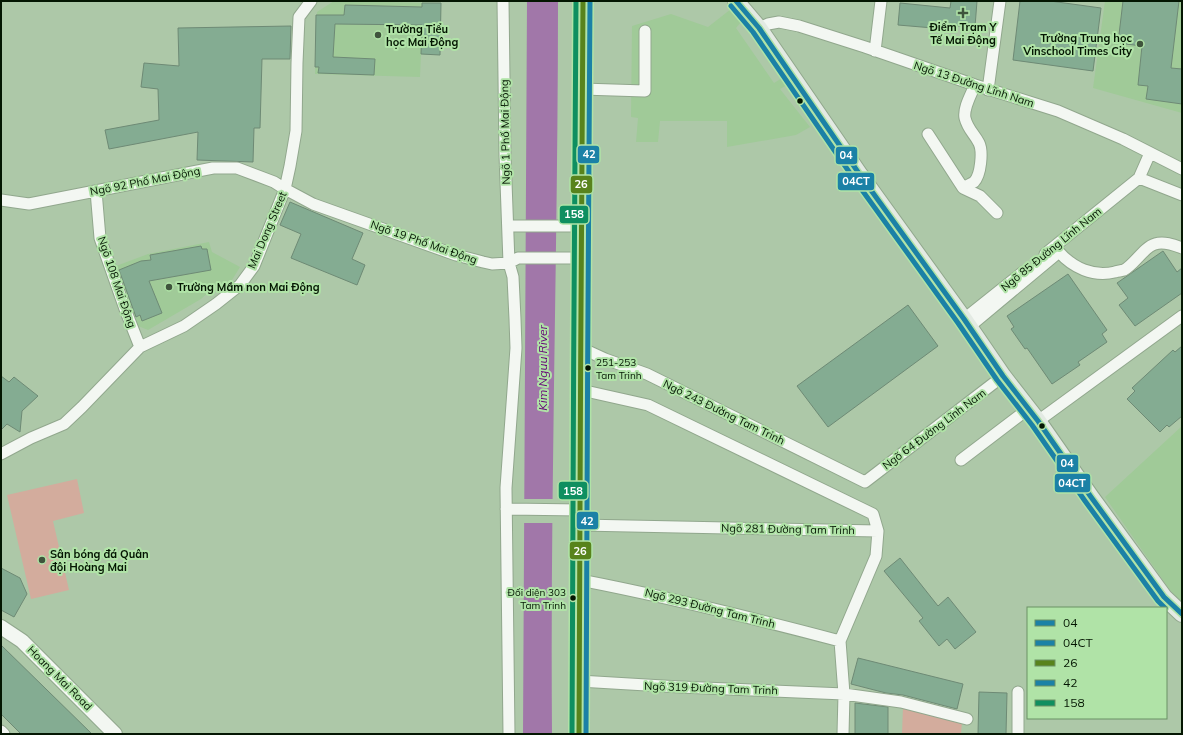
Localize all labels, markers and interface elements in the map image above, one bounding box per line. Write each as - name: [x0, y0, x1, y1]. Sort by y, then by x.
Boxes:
- marker: Điểm Trạm Y Tế Mai Động: [957, 7, 969, 19]
- place label: Điểm Trạm Y Tế Mai Động: [928, 20, 998, 47]
- place label: Trường Tiểu học Mai Động: [386, 22, 459, 49]
- marker: Trường Tiểu học Mai Động: [373, 30, 383, 40]
- place label: Trường Trung học Vinschool Times City: [1022, 31, 1132, 58]
- marker: Trường Trung học Vinschool Times City: [1135, 39, 1145, 49]
- street label: Ngõ 13 Đường Lĩnh Nam: [912, 58, 1036, 110]
- street label: Ngõ 1 Phố Mai Động: [497, 79, 513, 185]
- unlabelled marker: [795, 96, 805, 106]
- line badge: 42: [577, 145, 600, 164]
- line badge: 04: [835, 146, 858, 165]
- text: 42: [582, 147, 596, 161]
- text: 04: [839, 148, 853, 162]
- street label: Ngõ 92 Phố Mai Động: [89, 163, 201, 199]
- line badge: 04CT: [837, 172, 875, 191]
- text: 04CT: [842, 174, 870, 188]
- line badge: 26: [570, 175, 593, 194]
- text: 26: [574, 177, 588, 191]
- street label: Mai Dong Street: [244, 189, 290, 271]
- street label: Ngõ 85 Đường Lĩnh Nam: [998, 204, 1104, 294]
- line badge: 158: [559, 205, 589, 224]
- text: 158: [564, 207, 584, 221]
- street label: Ngõ 19 Phố Mai Động: [369, 217, 479, 267]
- street label: Ngõ 108 Mai Động: [95, 234, 139, 330]
- place label: Trường Mầm non Mai Động: [177, 280, 320, 294]
- marker: Trường Mầm non Mai Động: [164, 282, 174, 292]
- water label: Kim Nguu River: [535, 325, 550, 411]
- place label: 251-253 Tam Trinh: [596, 356, 642, 382]
- marker: 251-253 Tam Trinh: [583, 363, 593, 373]
- street label: Ngõ 243 Đường Tam Trinh: [661, 376, 787, 448]
- street label: Ngõ 64 Đường Lĩnh Nam: [880, 386, 988, 472]
- unlabelled marker: [1037, 421, 1047, 431]
- line badge: 04: [1056, 454, 1079, 473]
- text: 04: [1060, 456, 1074, 470]
- line badge: 04CT: [1054, 473, 1091, 493]
- text: 04CT: [1058, 476, 1086, 490]
- line badge: 158: [558, 481, 588, 500]
- text: 158: [563, 484, 583, 498]
- line badge: 42: [576, 511, 599, 530]
- text: 42: [580, 514, 594, 528]
- street label: Ngõ 281 Đường Tam Trinh: [721, 521, 855, 537]
- line badge: 26: [569, 541, 592, 560]
- text: 26: [573, 544, 587, 558]
- place label: Sân bóng đá Quân đội Hoàng Mai: [50, 547, 149, 574]
- marker: Sân bóng đá Quân đội Hoàng Mai: [37, 555, 47, 565]
- street label: Ngõ 293 Đường Tam Trinh: [643, 585, 777, 631]
- place label: Đối diện 303 Tam Trinh: [508, 586, 566, 612]
- marker: Đối diện 303 Tam Trinh: [568, 593, 578, 603]
- legend: [1027, 607, 1167, 719]
- text: 04: [1063, 615, 1077, 630]
- text: 04CT: [1063, 635, 1093, 650]
- street label: Hoang Mai Road: [25, 643, 95, 713]
- text: 26: [1063, 655, 1077, 670]
- text: 42: [1063, 675, 1077, 690]
- street label: Ngõ 319 Đường Tam Trinh: [644, 679, 778, 697]
- text: 158: [1063, 695, 1085, 710]

